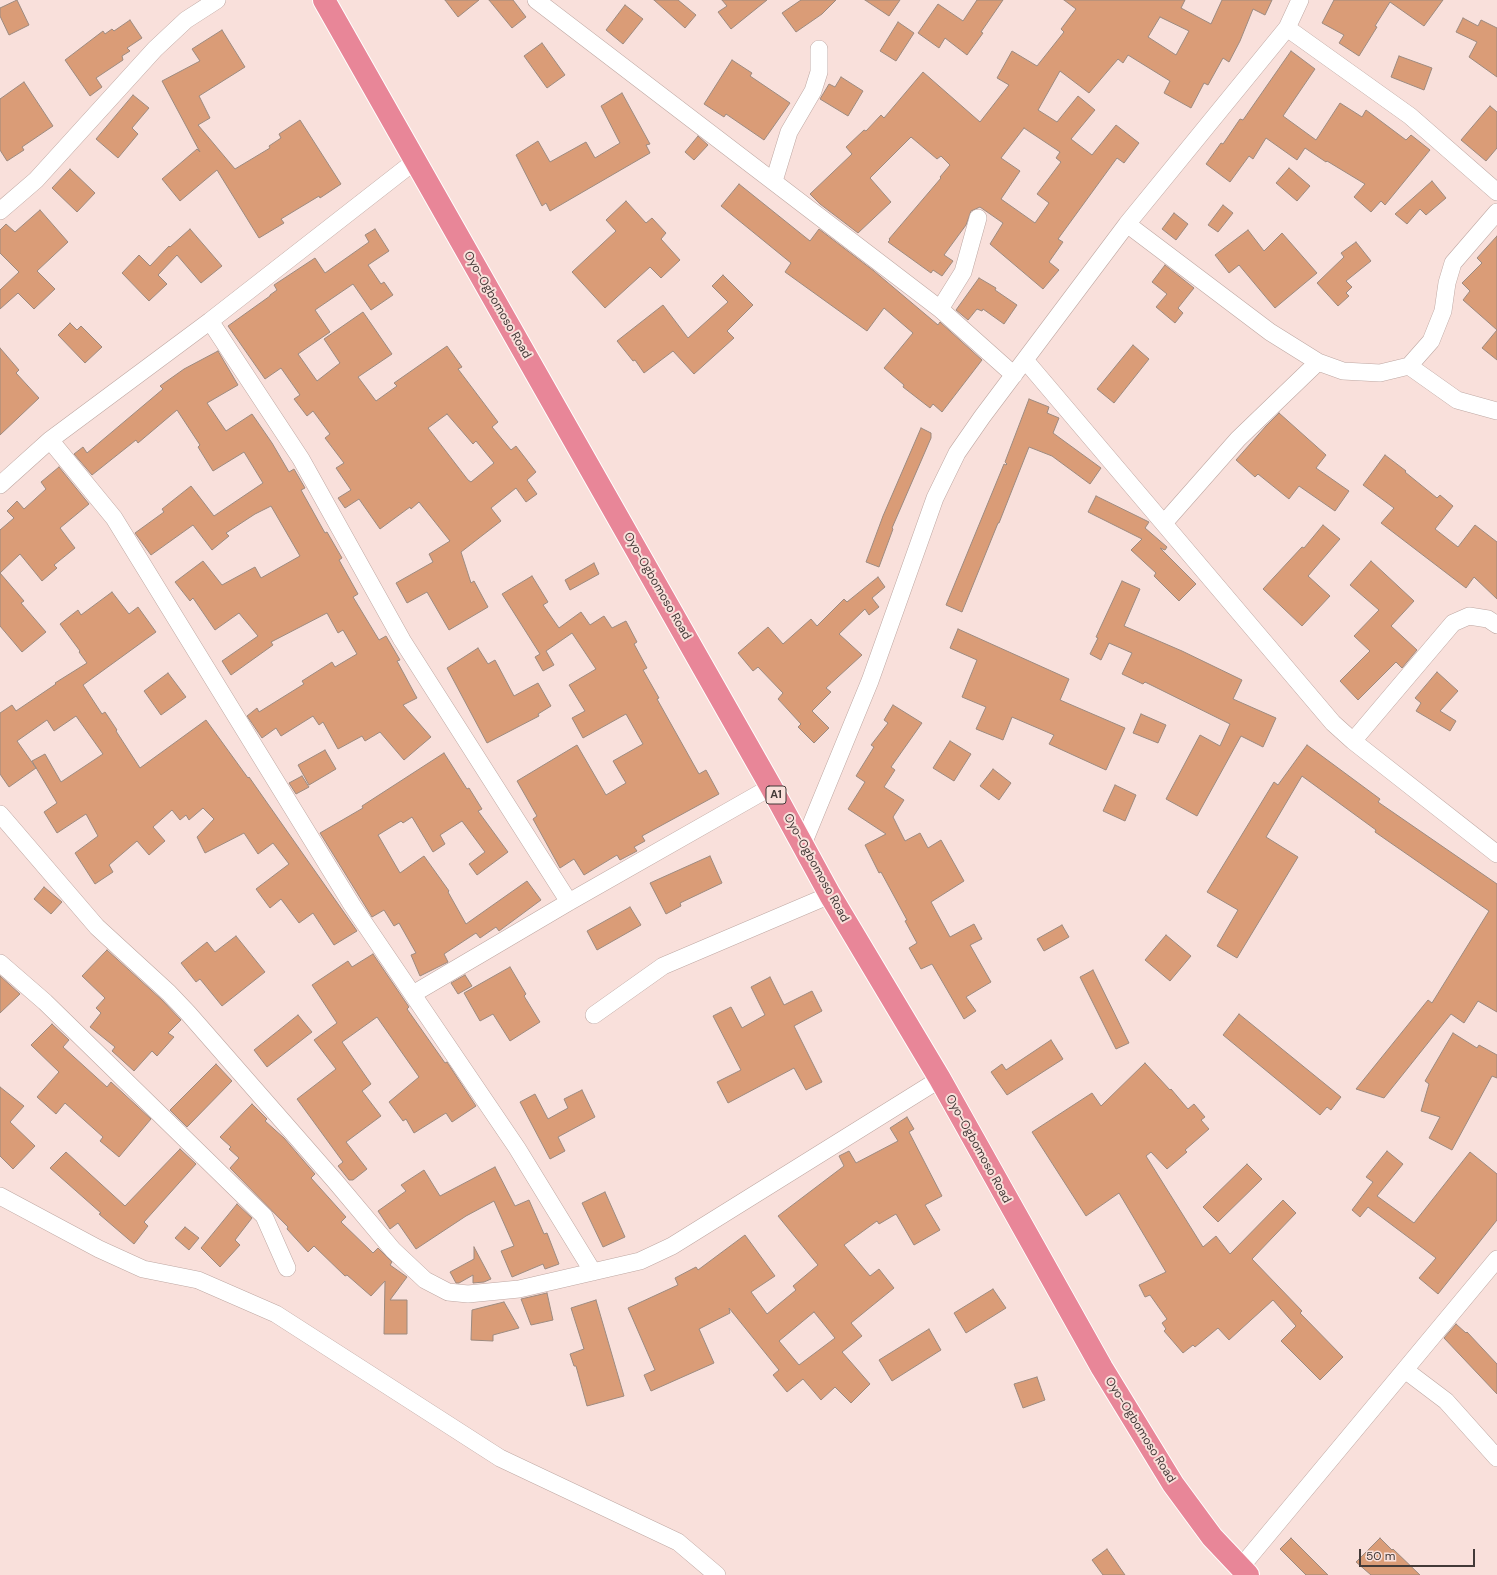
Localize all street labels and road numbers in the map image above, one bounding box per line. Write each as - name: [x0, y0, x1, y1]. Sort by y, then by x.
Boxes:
- street label: Oyo-Ogbomoso Road: [460, 249, 534, 361]
- street label: Oyo-Ogbomoso Road: [620, 530, 694, 642]
- road number: A1: [766, 786, 786, 804]
- street label: Oyo-Ogbomoso Road: [780, 811, 852, 925]
- street label: Oyo-Ogbomoso Road: [942, 1092, 1014, 1206]
- street label: Oyo-Ogbomoso Road: [1102, 1375, 1178, 1485]

